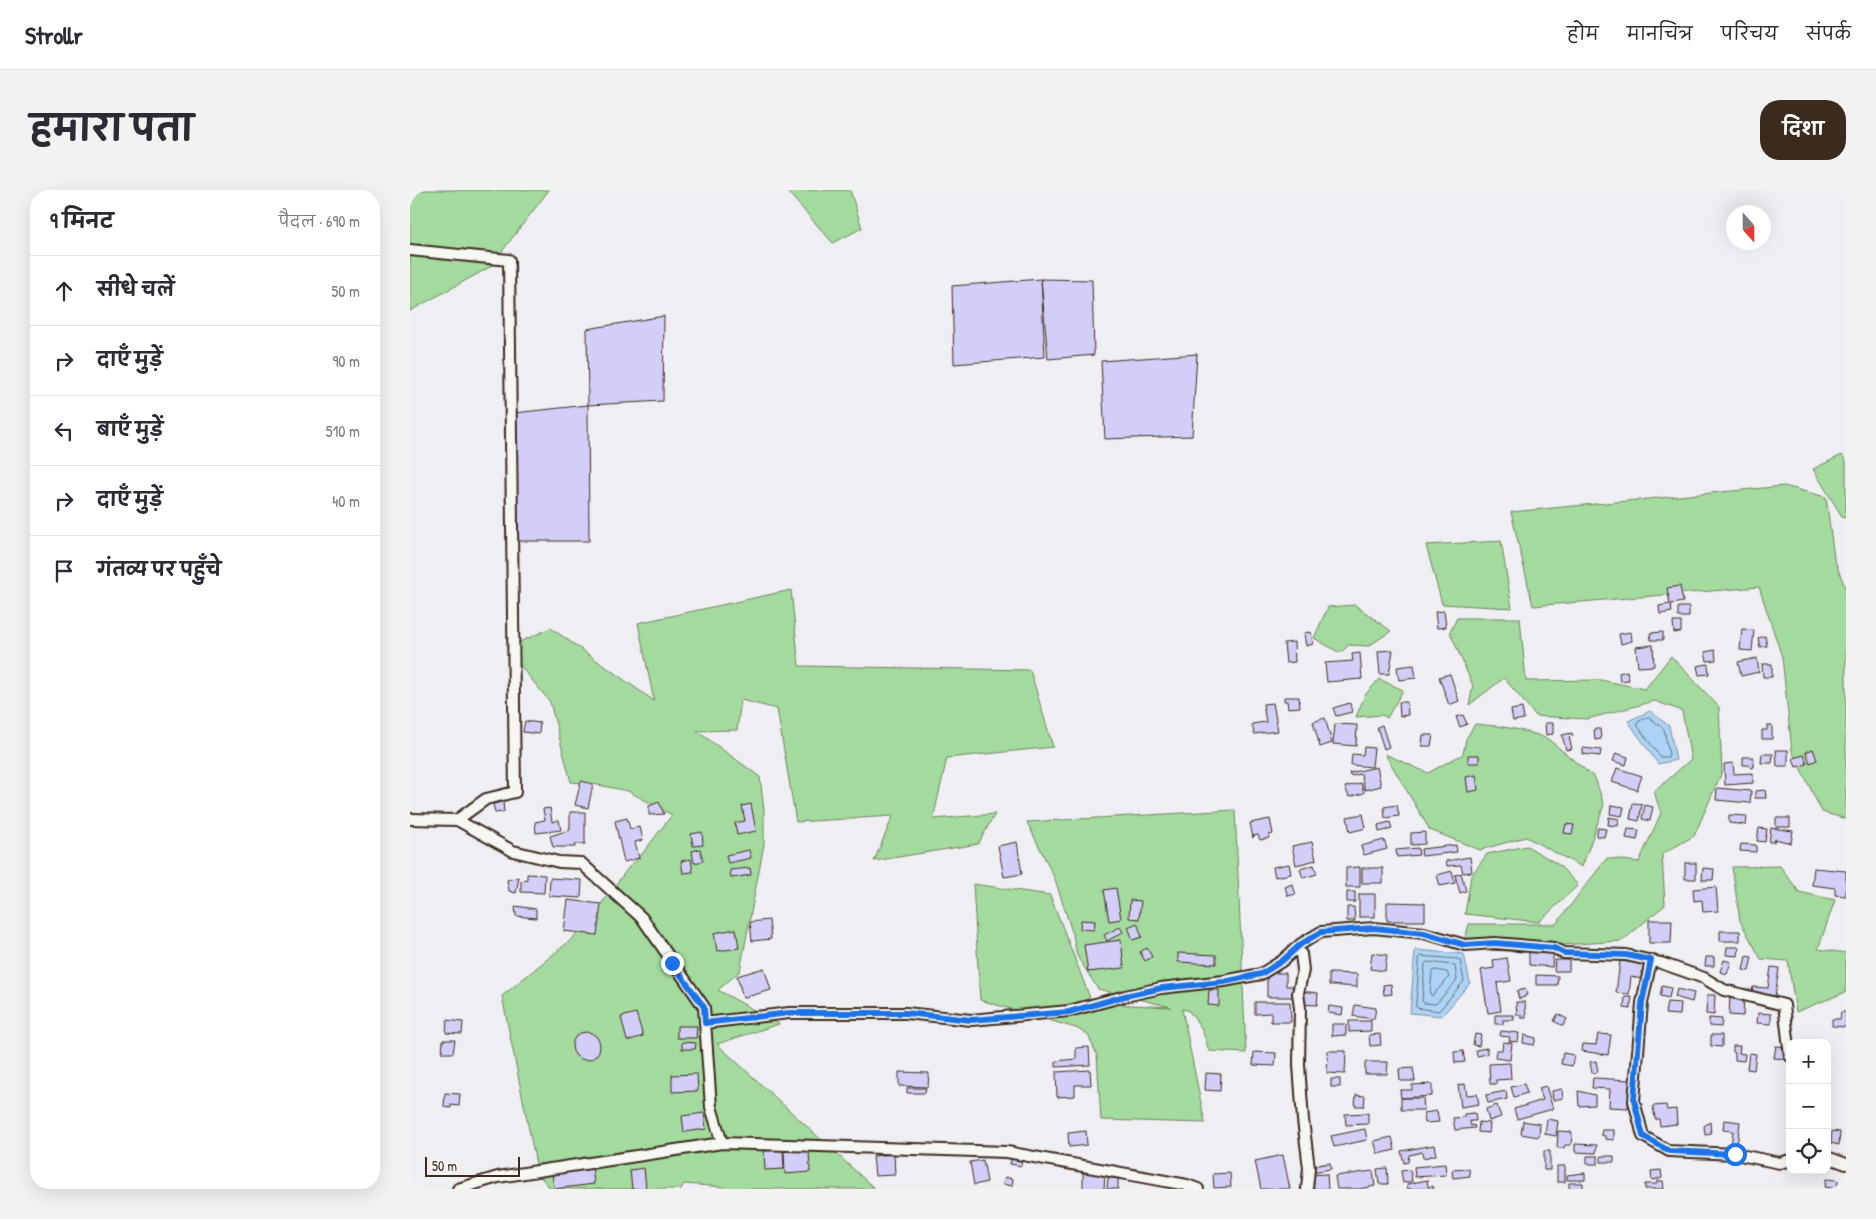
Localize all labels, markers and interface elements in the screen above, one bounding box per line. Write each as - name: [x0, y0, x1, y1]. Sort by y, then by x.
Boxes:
- text: Strollr: [25, 19, 83, 51]
- text: होम: [1567, 21, 1599, 46]
- text: मानचित्र: [1627, 21, 1693, 46]
- text: परिचय: [1721, 21, 1778, 46]
- text: संपर्क: [1806, 21, 1851, 46]
- button: दिशा: [1760, 100, 1846, 160]
- text: हमारा पता: [30, 104, 194, 151]
- north arrow: [1726, 205, 1771, 250]
- text: 9 मिनट: [50, 206, 114, 235]
- text: पैदल · 690 m: [278, 210, 360, 232]
- text: सीधे चलें: [97, 276, 174, 302]
- icon: ahead: [50, 277, 78, 305]
- text: 50 m: [332, 280, 360, 302]
- text: दाएँ मुड़ें: [97, 346, 163, 372]
- icon: right: [50, 347, 78, 375]
- text: 90 m: [332, 350, 360, 372]
- text: बाएँ मुड़ें: [97, 416, 163, 442]
- icon: left: [50, 417, 78, 445]
- text: 510 m: [326, 420, 360, 442]
- text: दाएँ मुड़ें: [97, 486, 163, 512]
- icon: right: [50, 487, 78, 515]
- text: 40 m: [332, 490, 360, 512]
- text: गंतव्य पर पहुँचे: [97, 556, 221, 582]
- icon: arrive: [50, 557, 78, 585]
- route end: [661, 952, 684, 975]
- map controls: [1786, 1039, 1831, 1174]
- button: +: [1786, 1039, 1831, 1084]
- button: −: [1786, 1084, 1831, 1129]
- button: locate: [1786, 1129, 1831, 1174]
- route start: [1724, 1143, 1747, 1166]
- scale bar: [425, 1154, 520, 1177]
- text: 50 m: [432, 1156, 457, 1175]

